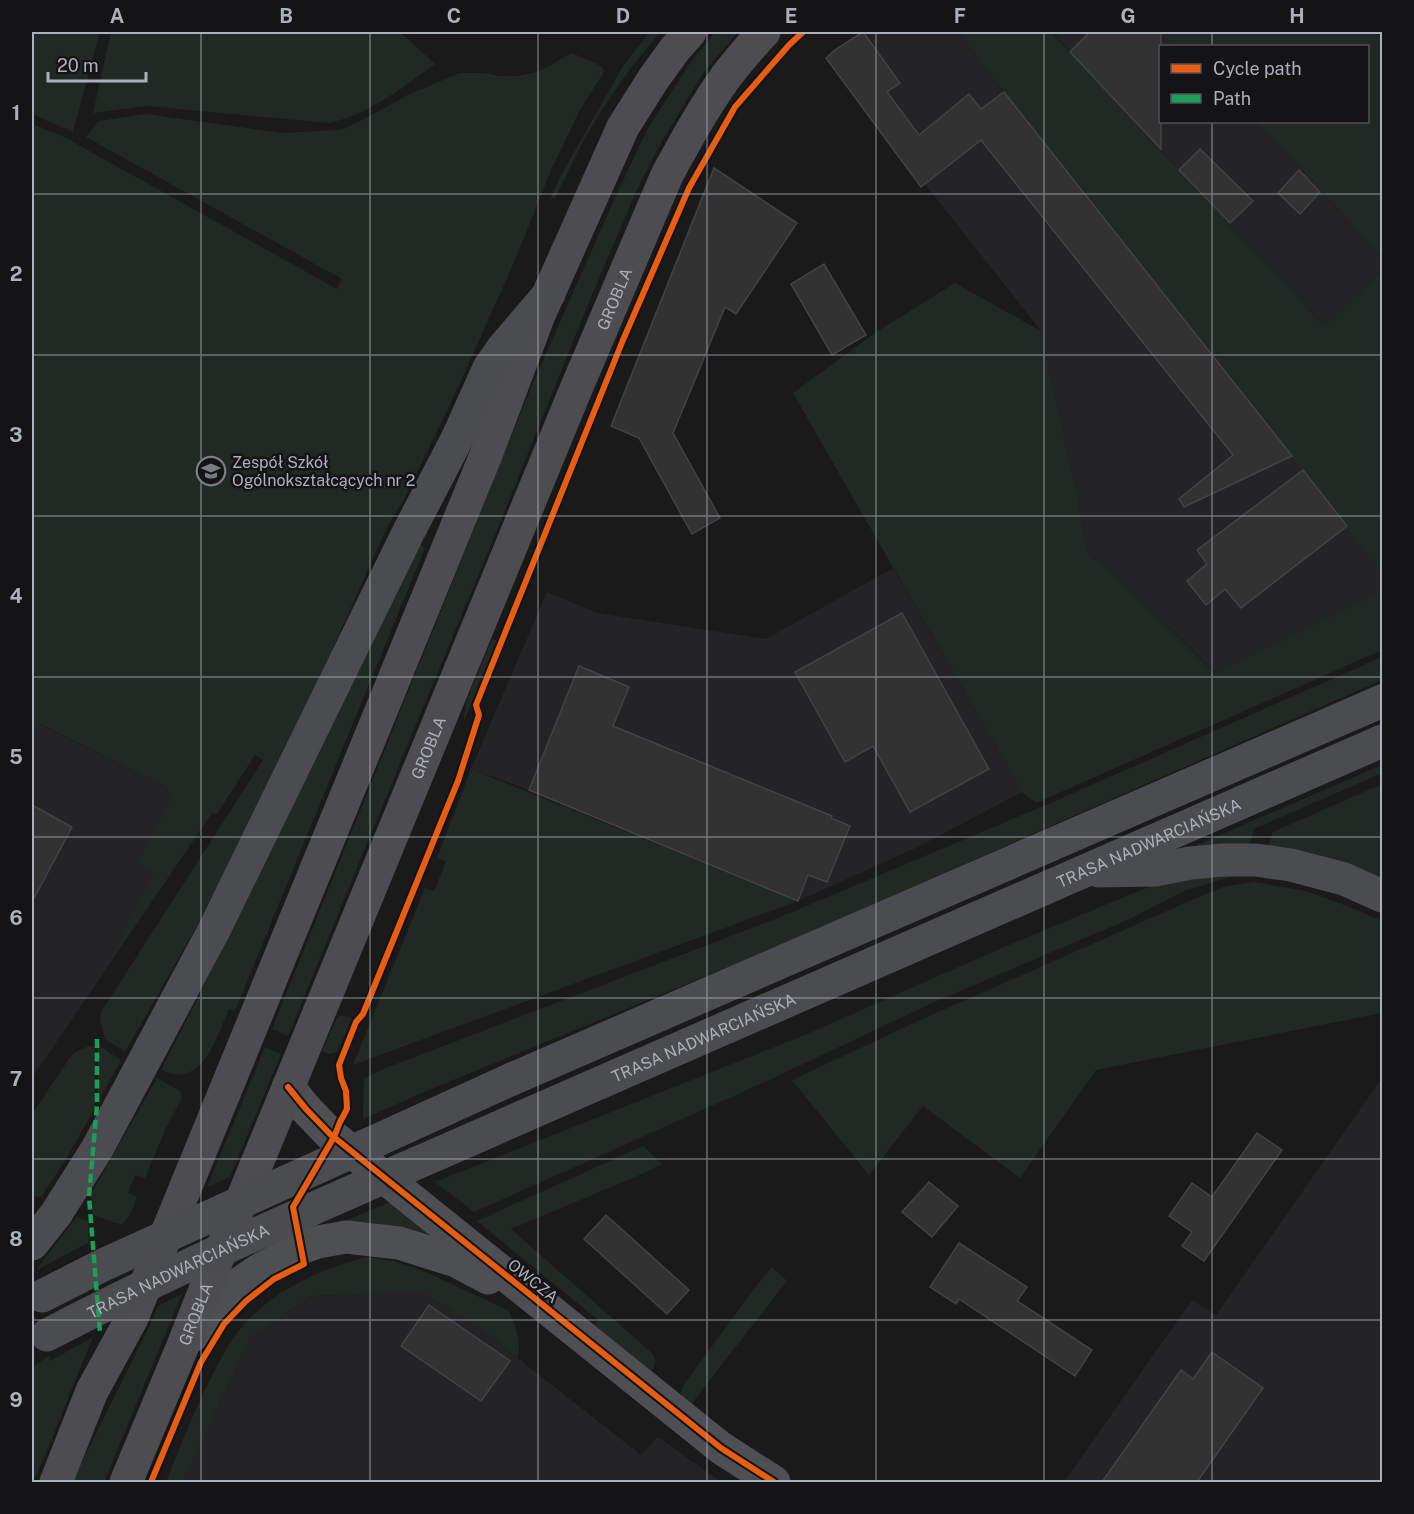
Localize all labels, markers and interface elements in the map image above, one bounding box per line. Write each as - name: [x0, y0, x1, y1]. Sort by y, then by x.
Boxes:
- text: A: [110, 4, 124, 28]
- text: B: [279, 4, 293, 28]
- text: C: [447, 4, 461, 28]
- text: D: [616, 4, 630, 28]
- text: E: [785, 4, 797, 28]
- text: F: [954, 4, 966, 28]
- text: G: [1120, 4, 1136, 28]
- text: H: [1289, 4, 1305, 28]
- scale bar: [48, 45, 146, 83]
- legend: [1159, 45, 1369, 123]
- text: 20 m: [57, 55, 99, 76]
- text: Cycle path: [1213, 58, 1302, 79]
- text: Path: [1213, 88, 1251, 109]
- text: 1: [12, 101, 20, 125]
- text: 2: [10, 262, 22, 286]
- street label: GROBLA: [593, 265, 636, 333]
- text: 3: [9, 423, 23, 447]
- place label: Zespół Szkół Ogólnokształcących nr 2: [232, 453, 415, 490]
- school or university icon: Zespół Szkół Ogólnokształcących nr 2: [195, 455, 227, 487]
- text: 4: [9, 584, 23, 608]
- street label: GROBLA: [407, 714, 449, 782]
- text: 5: [9, 745, 23, 769]
- street label: TRASA NADWARCIAŃSKA: [1054, 794, 1244, 891]
- text: 6: [9, 906, 23, 930]
- street label: TRASA NADWARCIAŃSKA: [609, 989, 799, 1086]
- text: 7: [10, 1067, 22, 1091]
- street label: TRASA NADWARCIAŃSKA: [84, 1220, 272, 1322]
- text: 8: [9, 1227, 23, 1251]
- street label: OWCZA: [504, 1255, 562, 1307]
- street label: GROBLA: [175, 1280, 216, 1348]
- text: 9: [9, 1388, 23, 1412]

